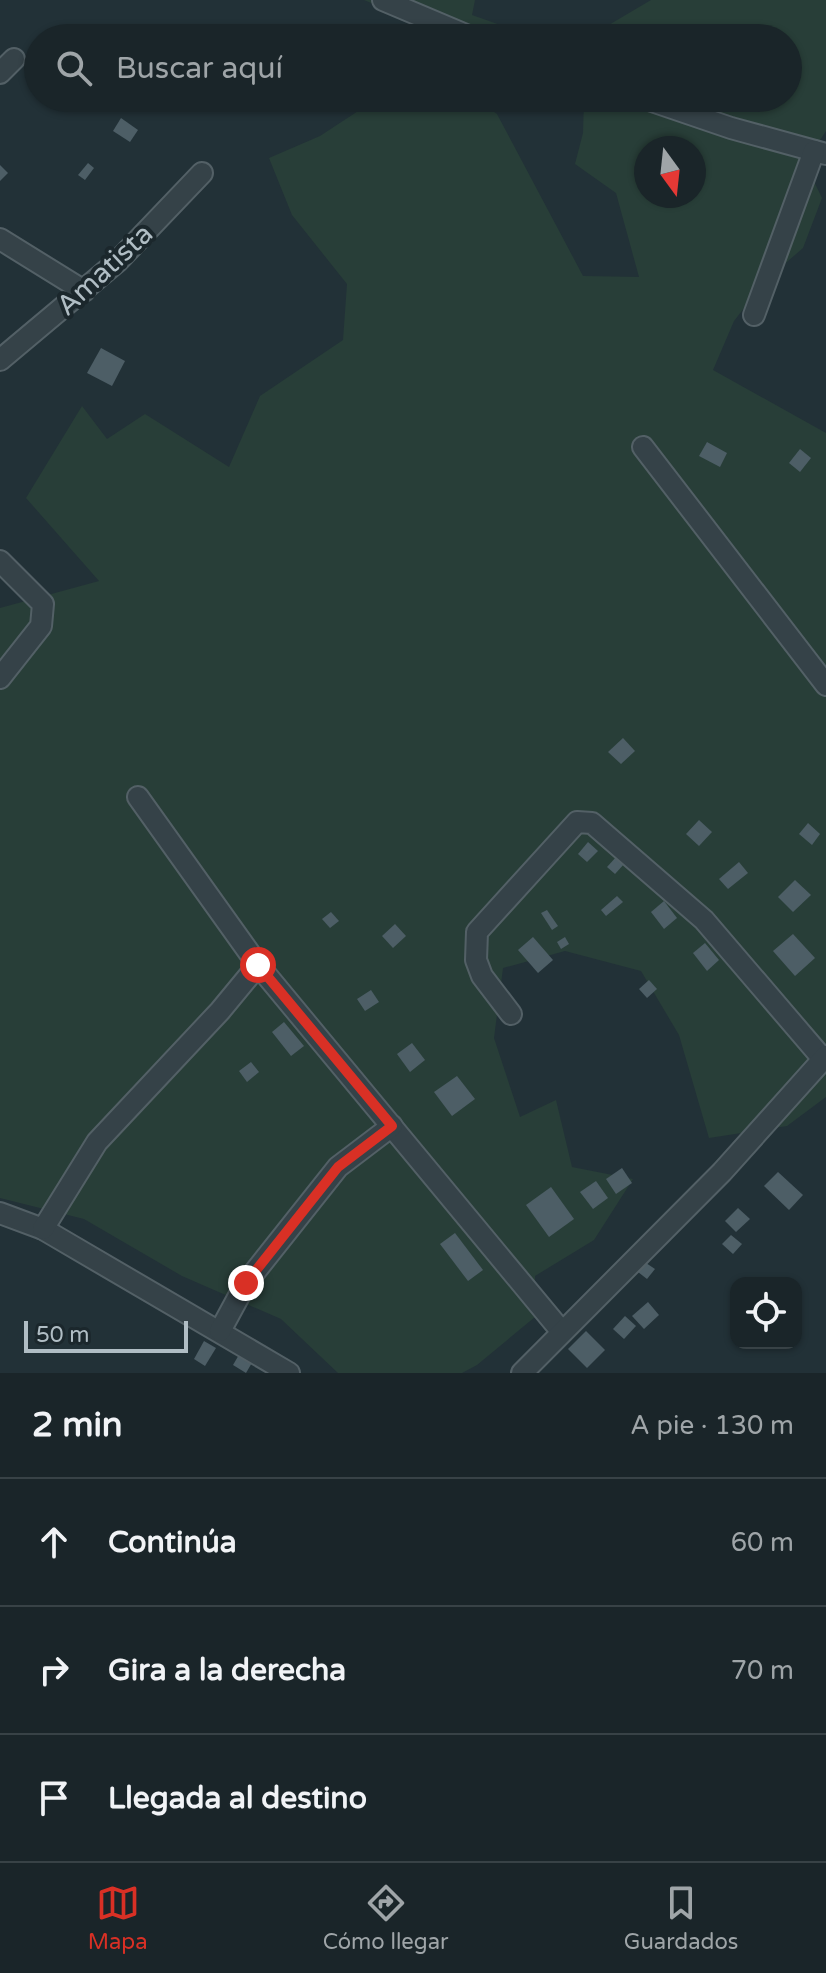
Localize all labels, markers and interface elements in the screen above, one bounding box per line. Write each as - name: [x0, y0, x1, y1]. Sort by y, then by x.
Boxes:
- search box: [24, 24, 802, 112]
- icon: search: [52, 46, 96, 90]
- text: Buscar aquí: [116, 50, 283, 87]
- north arrow: [634, 136, 706, 208]
- street label: Amatista: [49, 217, 160, 323]
- route start: [240, 947, 276, 983]
- route end: [228, 1265, 264, 1301]
- map controls: [730, 1277, 802, 1349]
- button: locate: [730, 1277, 802, 1349]
- scale bar: [24, 1317, 188, 1353]
- text: 50 m: [36, 1322, 90, 1348]
- text: 2 min: [32, 1405, 123, 1446]
- text: A pie · 130 m: [630, 1410, 794, 1441]
- icon: ahead: [32, 1520, 76, 1564]
- text: Continúa: [108, 1524, 237, 1561]
- text: 60 m: [731, 1527, 794, 1558]
- icon: right: [32, 1648, 76, 1692]
- text: Gira a la derecha: [108, 1652, 346, 1689]
- text: 70 m: [731, 1655, 794, 1686]
- icon: arrive: [32, 1776, 76, 1820]
- text: Llegada al destino: [108, 1780, 367, 1817]
- tab: Mapa: [88, 1881, 148, 1955]
- tab: Cómo llegar: [323, 1881, 448, 1955]
- tab: Guardados: [624, 1881, 738, 1955]

